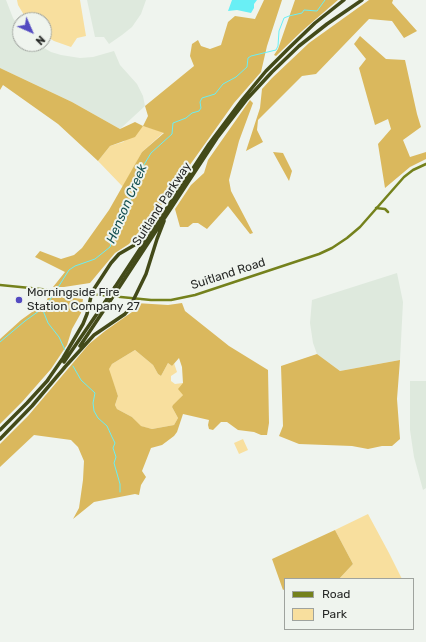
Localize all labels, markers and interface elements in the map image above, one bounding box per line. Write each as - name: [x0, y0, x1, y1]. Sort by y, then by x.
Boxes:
- north arrow: [12, 12, 52, 52]
- text: N: [33, 33, 48, 48]
- street label: Suitland Parkway: [130, 160, 194, 248]
- water label: Henson Creek: [103, 162, 151, 246]
- street label: Suitland Road: [189, 255, 267, 293]
- place label: Morningside Fire Station Company 27: [27, 286, 140, 314]
- marker: Morningside Fire Station Company 27: [14, 295, 24, 305]
- legend: [284, 578, 414, 630]
- text: Road: [322, 587, 350, 601]
- text: Park: [322, 607, 347, 621]

